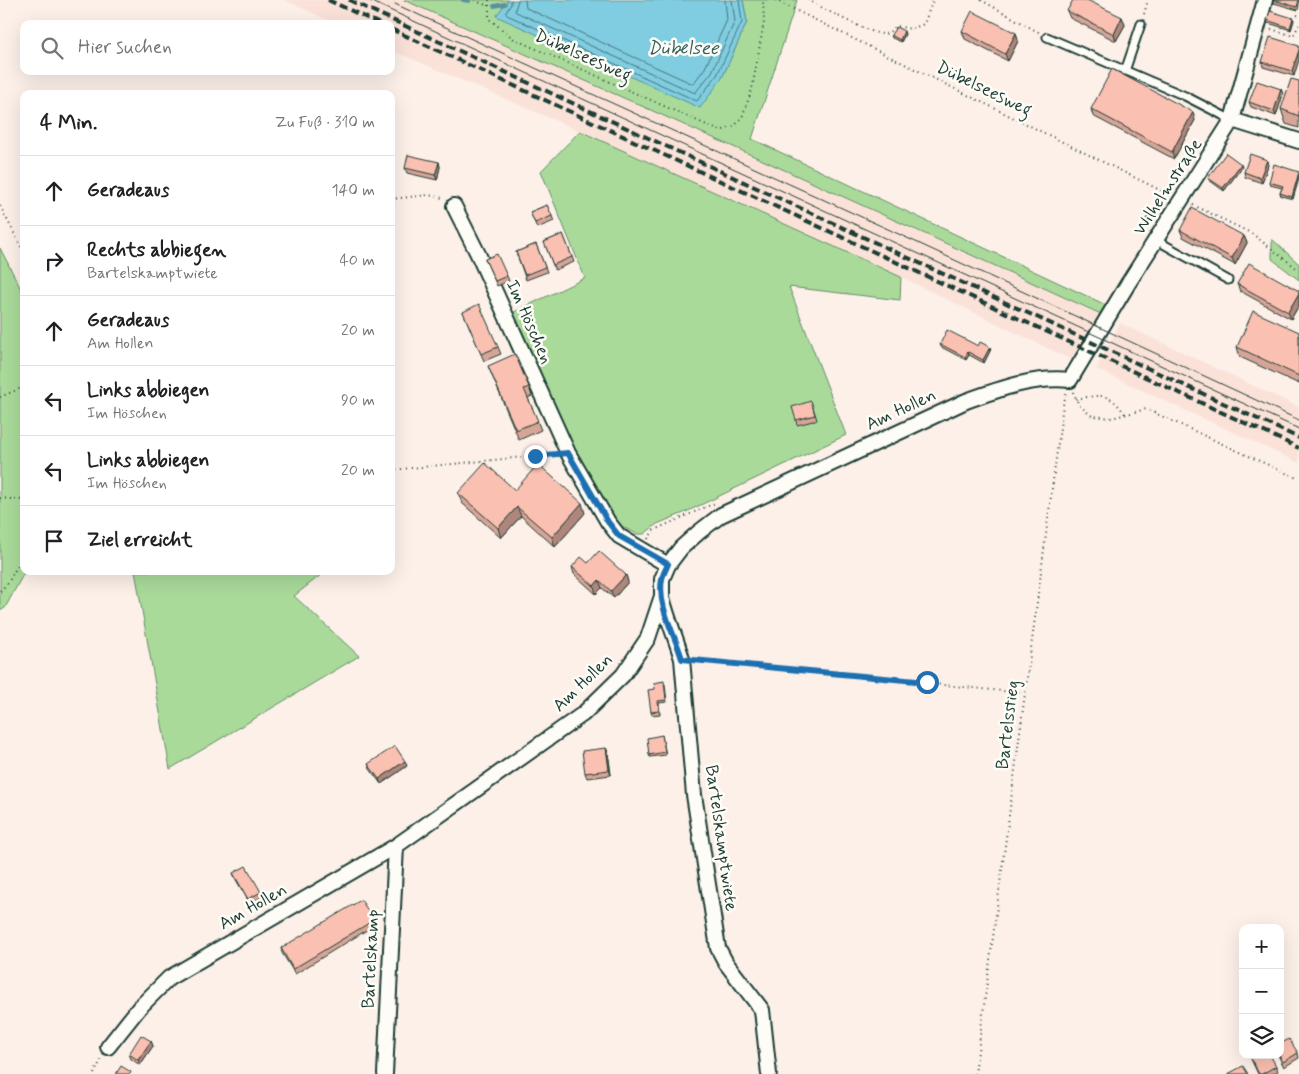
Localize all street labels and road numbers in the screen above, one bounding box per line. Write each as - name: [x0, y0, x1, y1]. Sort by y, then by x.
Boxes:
- street label: Dübelseesweg: [530, 24, 635, 90]
- street label: Dübelseesweg: [931, 55, 1036, 124]
- street label: Wilhelmstraße: [1128, 134, 1208, 240]
- street label: Im Höschen: [500, 276, 558, 368]
- street label: Am Hollen: [862, 383, 940, 437]
- street label: Am Hollen: [548, 648, 618, 718]
- street label: Bartelsstieg: [991, 679, 1025, 771]
- street label: Bartelskamptwiete: [699, 763, 743, 913]
- street label: Am Hollen: [215, 878, 291, 936]
- street label: Bartelskamp: [356, 909, 386, 1009]

